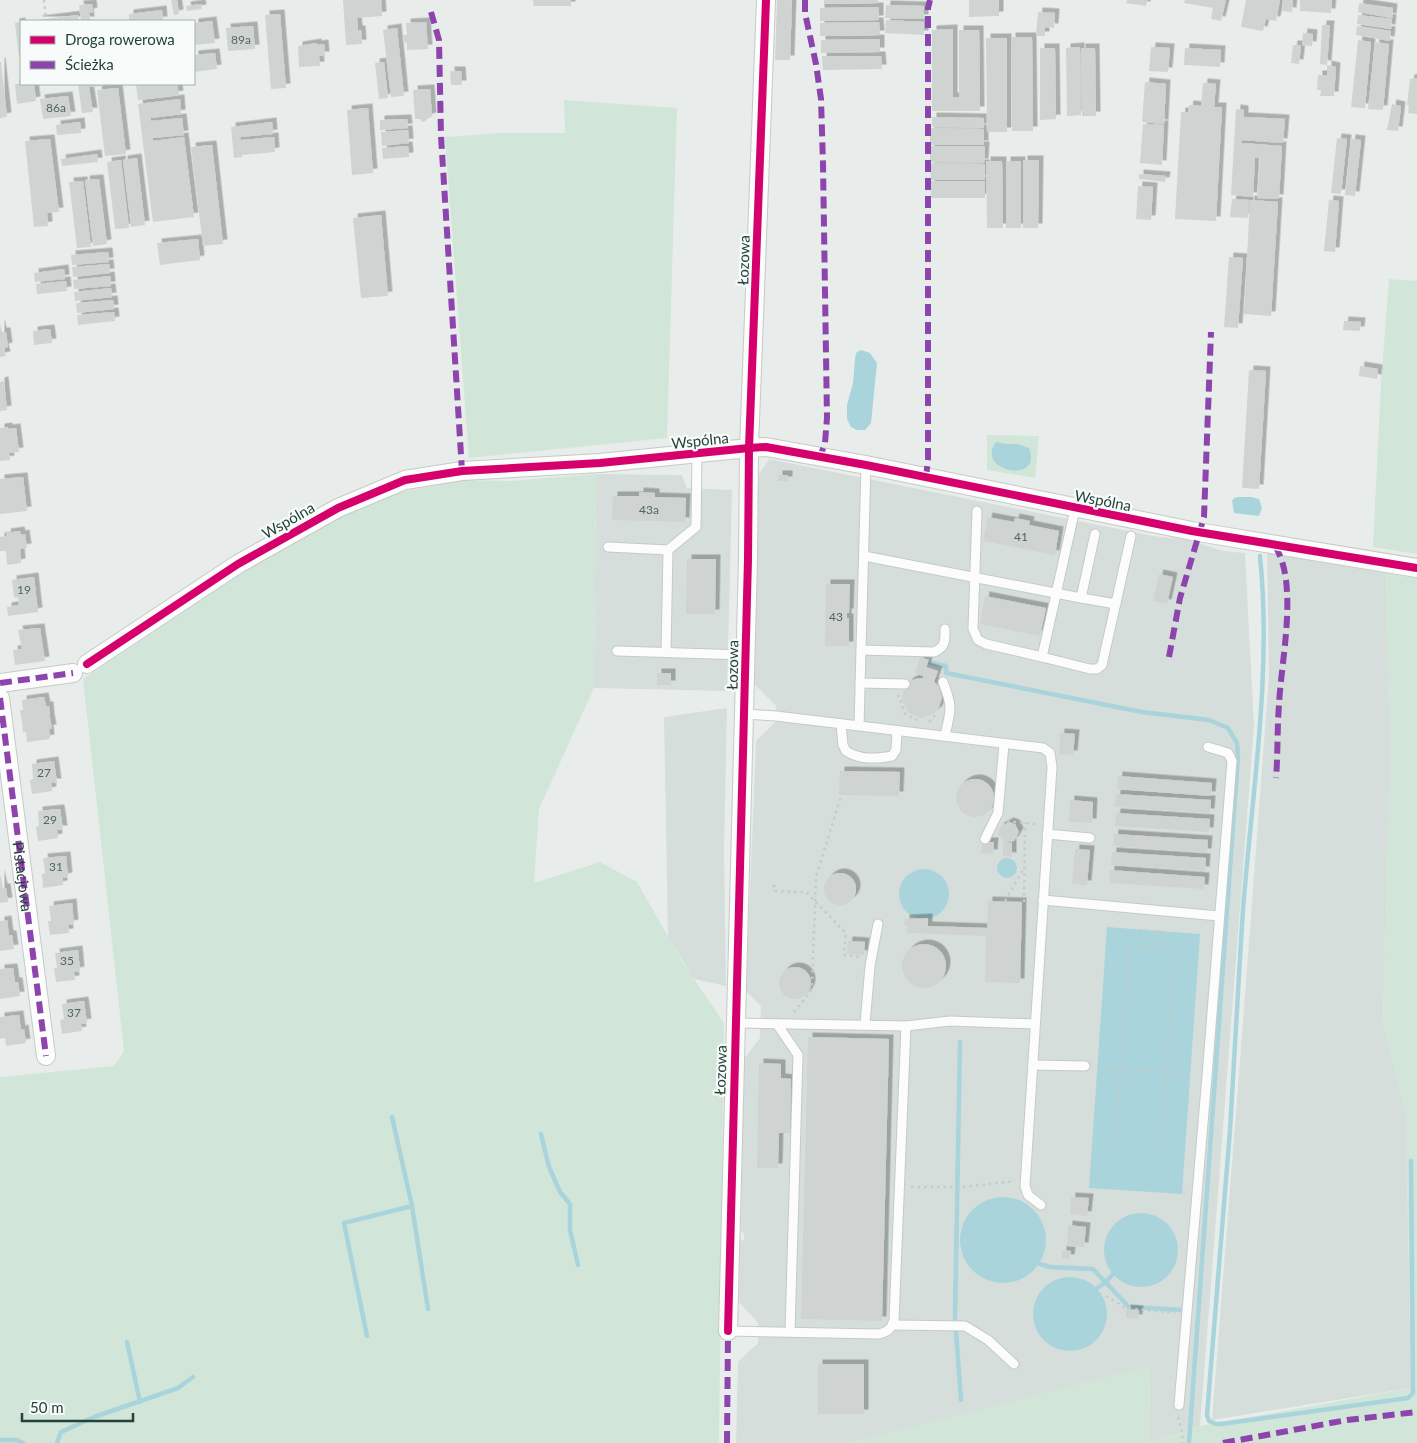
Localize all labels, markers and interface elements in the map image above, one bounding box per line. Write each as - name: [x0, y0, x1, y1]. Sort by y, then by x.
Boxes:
- legend: [20, 20, 195, 85]
- text: Droga rowerowa: [65, 30, 175, 48]
- house number: 89a: [231, 32, 251, 47]
- text: Ścieżka: [65, 55, 114, 73]
- house number: 86a: [46, 100, 66, 115]
- street label: Łozowa: [733, 235, 753, 285]
- street label: Wspólna: [670, 428, 730, 452]
- street label: Wspólna: [1073, 486, 1133, 514]
- street label: Wspólna: [259, 498, 317, 542]
- house number: 43a: [639, 502, 659, 517]
- house number: 41: [1014, 529, 1028, 544]
- house number: 19: [17, 582, 31, 597]
- house number: 43: [829, 609, 843, 624]
- street label: Łozowa: [723, 640, 741, 690]
- house number: 27: [37, 765, 51, 780]
- house number: 29: [43, 812, 57, 827]
- street label: Pistacjowa: [10, 841, 36, 913]
- house number: 31: [49, 859, 63, 874]
- house number: 35: [60, 953, 74, 968]
- house number: 37: [67, 1005, 81, 1020]
- street label: Łozowa: [710, 1045, 730, 1095]
- scale bar: [22, 1390, 134, 1422]
- text: 50 m: [30, 1398, 64, 1416]

